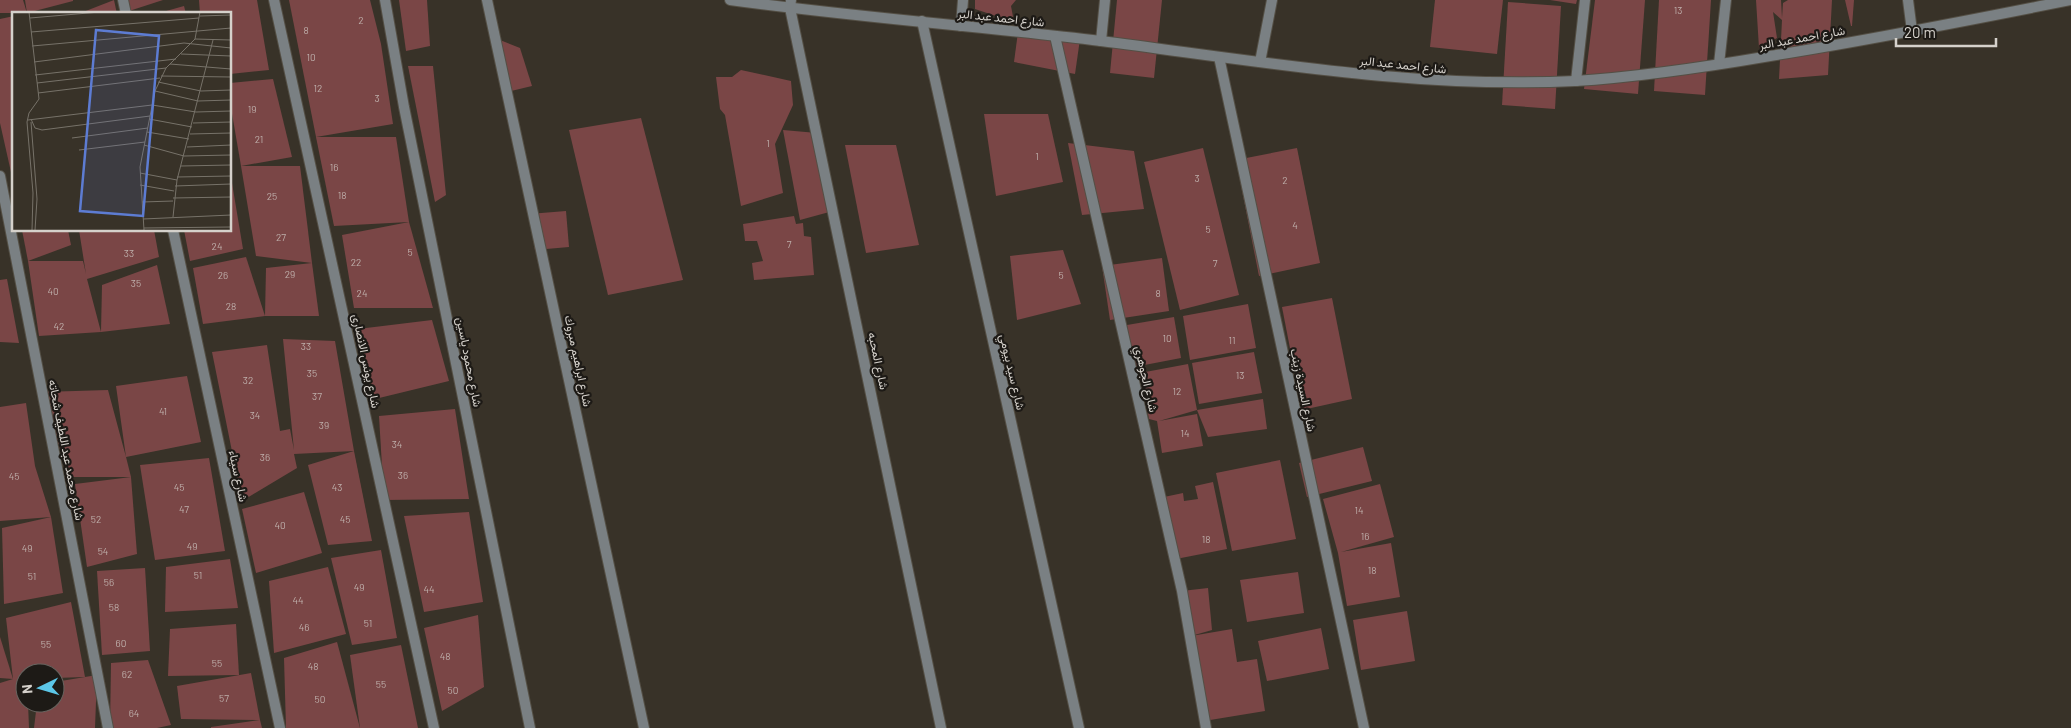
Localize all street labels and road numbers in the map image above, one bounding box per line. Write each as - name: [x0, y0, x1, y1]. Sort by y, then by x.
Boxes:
- street label: شارع احمد عبد البر: [956, 5, 1045, 32]
- street label: شارع احمد عبد البر: [1757, 23, 1847, 55]
- street label: شارع احمد عبد البر: [1358, 52, 1447, 79]
- street label: شارع يونس الانصارى: [347, 312, 384, 410]
- street label: شارع ابراهيم مبروك: [560, 314, 596, 408]
- street label: شارع محمود ياسين: [451, 316, 486, 408]
- street label: شارع المحبه: [863, 331, 892, 391]
- street label: شارع سيد بيومي: [994, 332, 1029, 412]
- street label: شارع الجوهري: [1129, 344, 1161, 414]
- street label: شارع السيدة زينب: [1285, 347, 1320, 433]
- street label: شارع محمد عبد اللطيف شحاته: [44, 378, 87, 522]
- street label: شارع سيناء: [224, 449, 251, 504]

